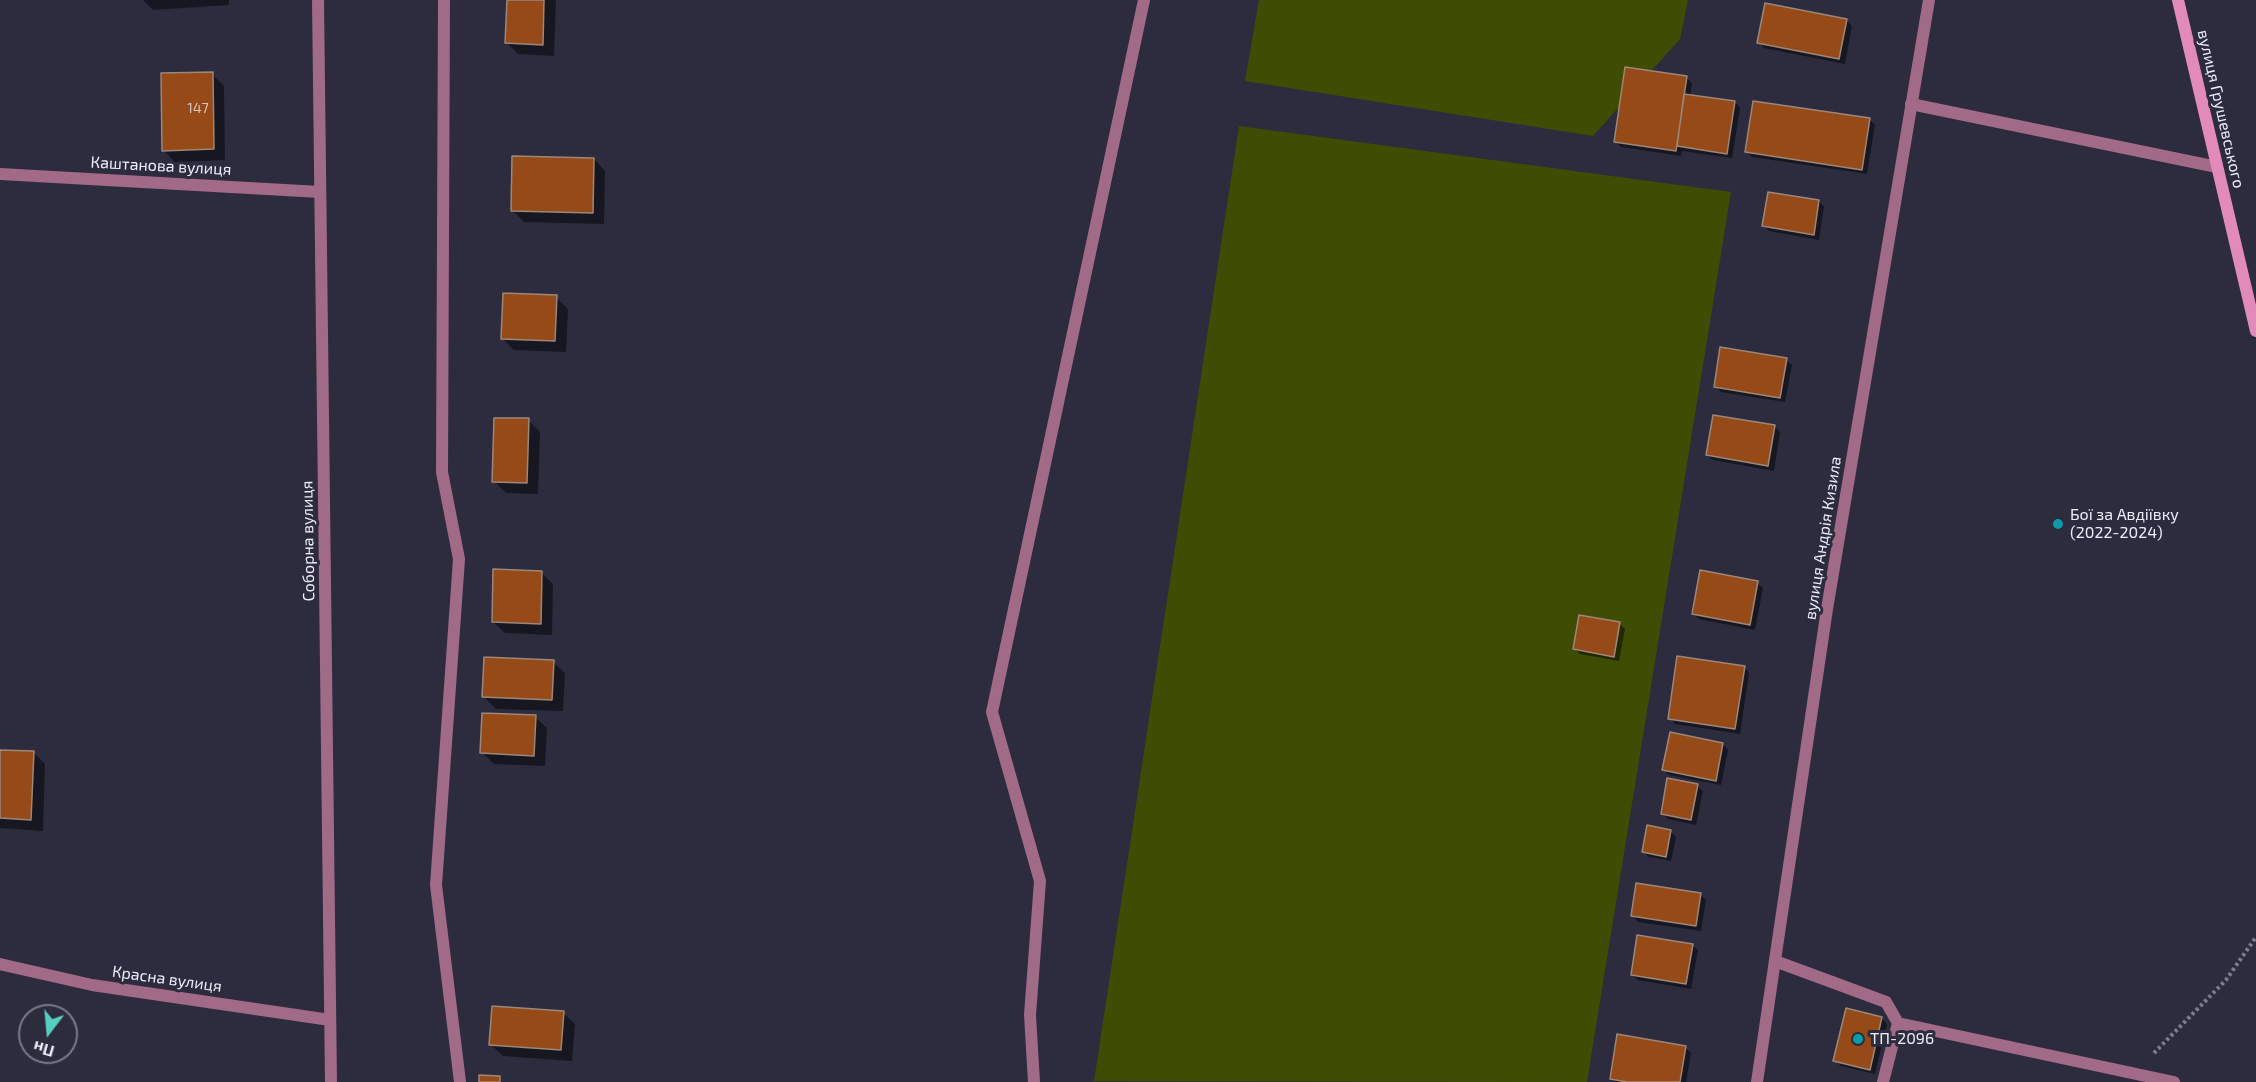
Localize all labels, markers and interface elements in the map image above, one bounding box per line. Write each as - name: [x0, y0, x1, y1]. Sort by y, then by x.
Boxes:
- street label: вулиця Грушевського: [2193, 28, 2249, 190]
- house number: 147: [187, 100, 209, 116]
- street label: Каштанова вулиця: [90, 153, 232, 179]
- street label: вулиця Андрія Кизила: [1801, 455, 1845, 621]
- street label: Соборна вулиця: [297, 480, 319, 602]
- place label: Бої за Авдіївку (2022-2024): [2070, 505, 2179, 543]
- marker: Бої за Авдіївку (2022-2024): [2051, 517, 2065, 531]
- street label: Красна вулиця: [111, 962, 223, 996]
- north arrow: [18, 1004, 78, 1064]
- place label: ТП-2096: [1870, 1029, 1934, 1049]
- marker: ТП-2096: [1851, 1032, 1865, 1046]
- text: Пн: [31, 1038, 56, 1062]

